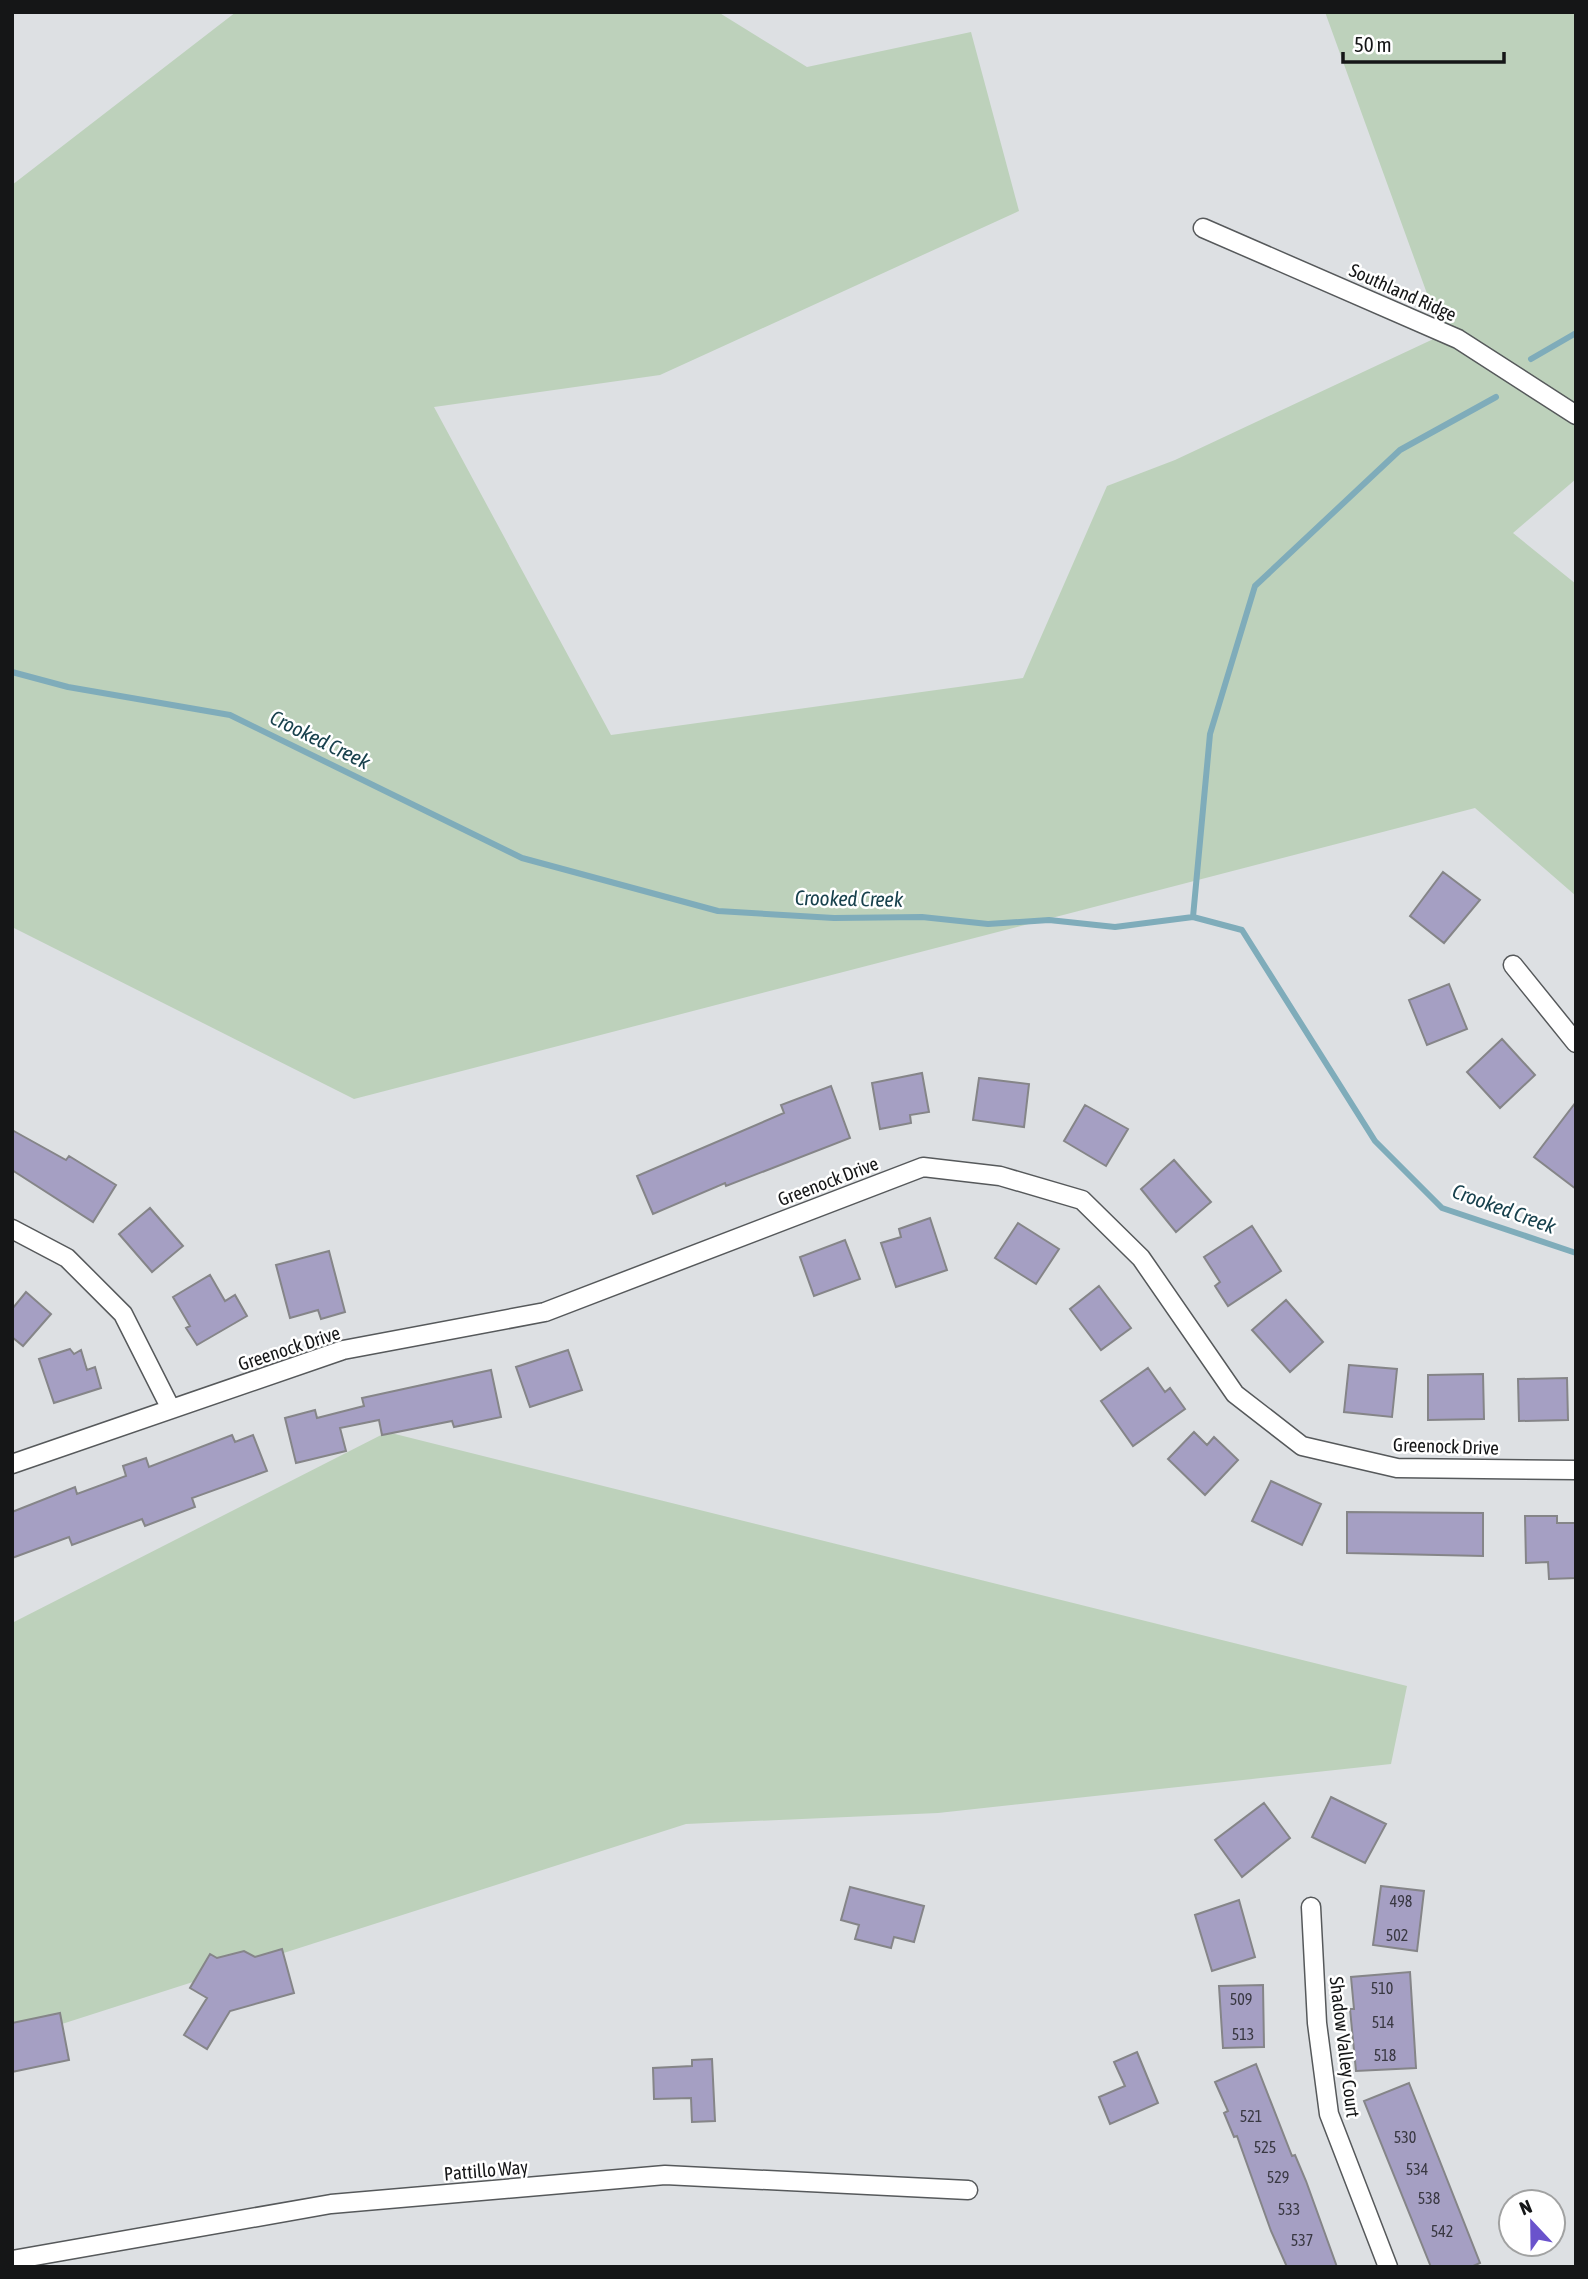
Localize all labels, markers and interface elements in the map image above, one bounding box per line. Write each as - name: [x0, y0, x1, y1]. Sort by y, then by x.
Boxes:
- scale bar: [1343, 21, 1504, 65]
- text: 50 m: [1354, 32, 1392, 56]
- street label: Southland Ridge: [1346, 259, 1460, 325]
- water label: Crooked Creek: [266, 705, 375, 774]
- water label: Crooked Creek: [795, 885, 904, 911]
- street label: Greenock Drive: [775, 1152, 881, 1210]
- water label: Crooked Creek: [1449, 1178, 1560, 1238]
- street label: Greenock Drive: [235, 1321, 343, 1375]
- street label: Greenock Drive: [1393, 1433, 1499, 1459]
- house number: 498: [1390, 1892, 1412, 1910]
- house number: 502: [1386, 1926, 1408, 1944]
- street label: Shadow Valley Court: [1325, 1975, 1365, 2119]
- house number: 510: [1371, 1979, 1393, 1997]
- house number: 509: [1230, 1990, 1252, 2008]
- house number: 514: [1372, 2013, 1394, 2031]
- house number: 513: [1232, 2025, 1254, 2043]
- house number: 518: [1374, 2046, 1396, 2064]
- house number: 521: [1240, 2107, 1262, 2125]
- house number: 530: [1394, 2128, 1416, 2146]
- house number: 525: [1254, 2138, 1276, 2156]
- street label: Pattillo Way: [443, 2155, 529, 2185]
- house number: 534: [1406, 2160, 1428, 2178]
- house number: 529: [1267, 2168, 1289, 2186]
- north arrow: [1497, 2188, 1567, 2258]
- house number: 538: [1418, 2189, 1440, 2207]
- text: N: [1516, 2195, 1535, 2220]
- house number: 533: [1278, 2200, 1300, 2218]
- house number: 542: [1431, 2222, 1453, 2240]
- house number: 537: [1291, 2231, 1313, 2249]

